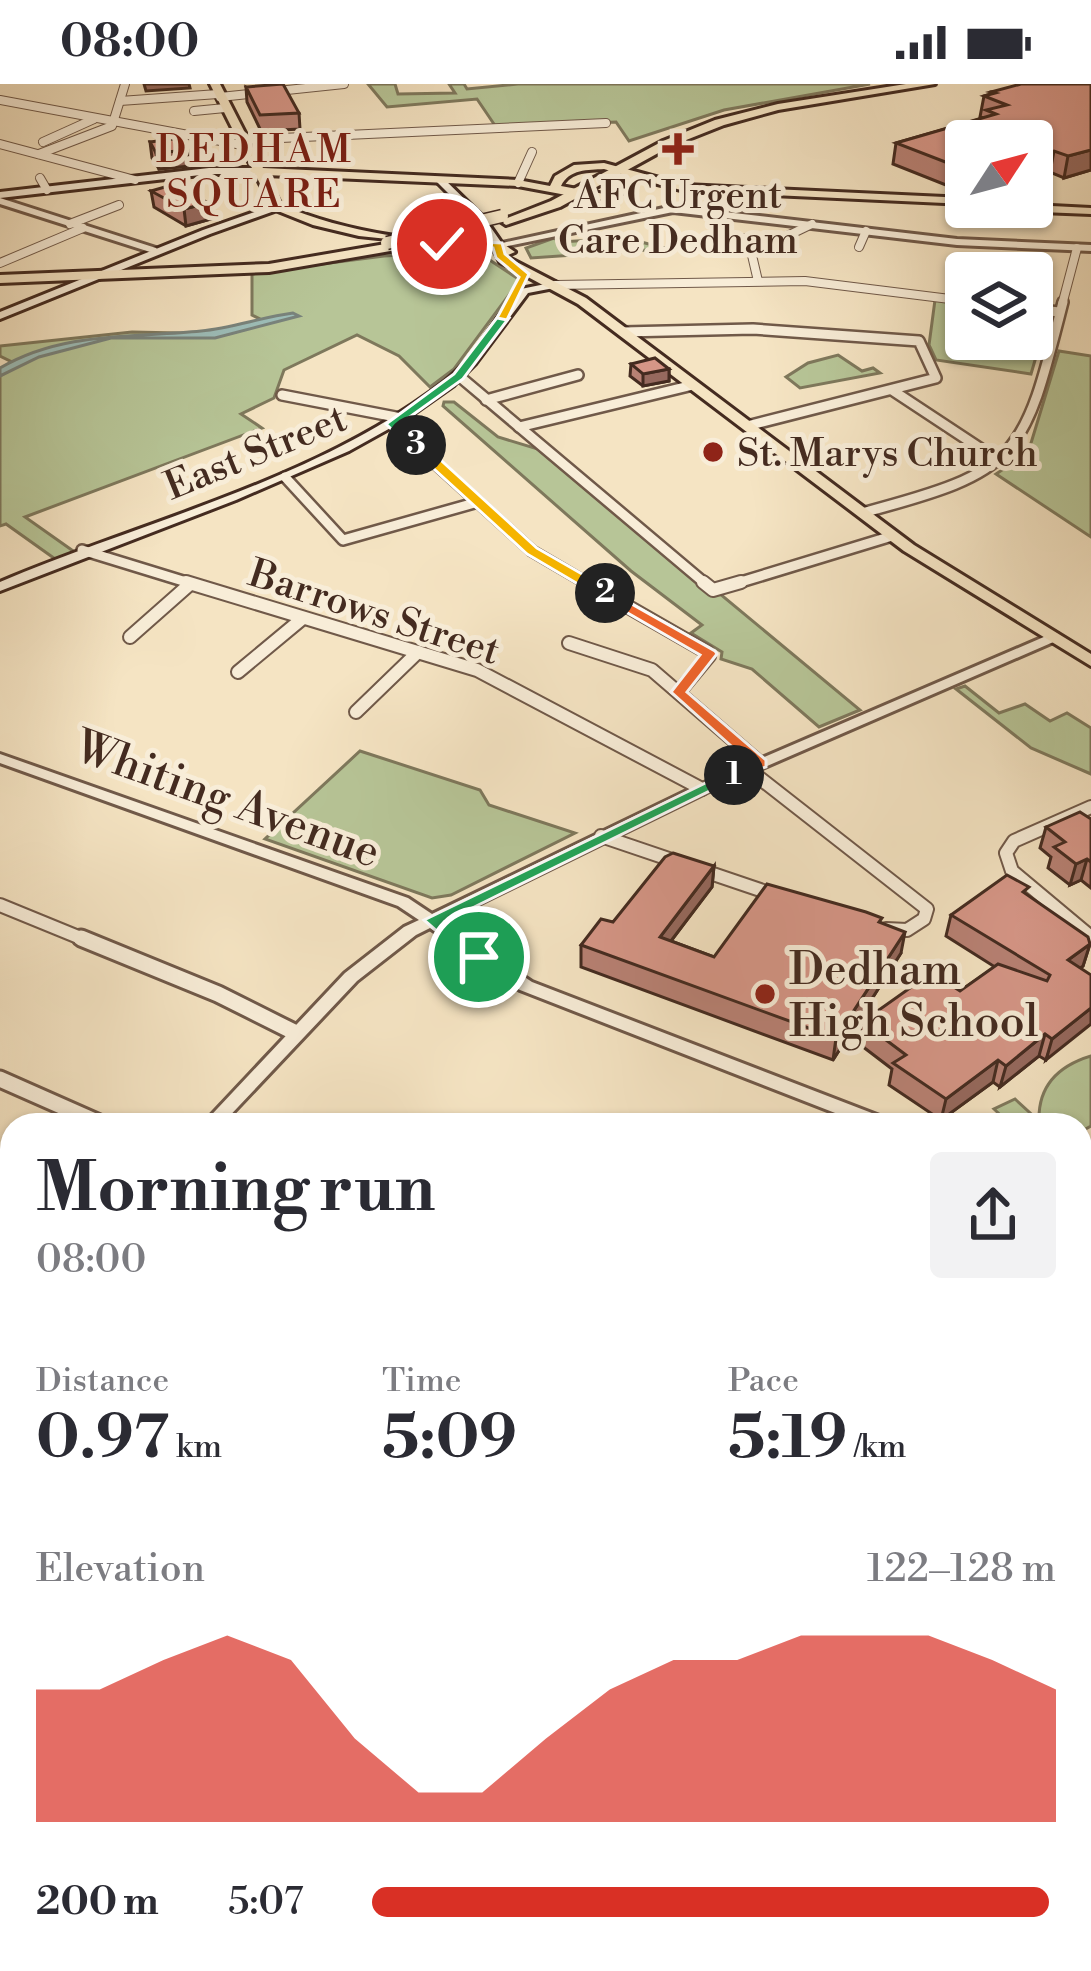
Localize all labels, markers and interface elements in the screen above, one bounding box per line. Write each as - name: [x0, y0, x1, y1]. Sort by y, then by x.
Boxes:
- text: 08:00: [60, 14, 199, 71]
- north arrow: [945, 120, 1053, 228]
- map controls: [945, 120, 1053, 360]
- district label: DEDHAM SQUARE: [156, 126, 354, 220]
- marker: AFC Urgent Care Dedham: [662, 133, 694, 165]
- place label: AFC Urgent Care Dedham: [558, 172, 798, 266]
- pin: [391, 193, 493, 295]
- icon: check: [409, 211, 475, 277]
- button: layers: [945, 252, 1053, 360]
- street label: East Street: [158, 395, 354, 512]
- pin: 3: [386, 415, 446, 475]
- text: 3: [406, 424, 426, 465]
- place label: St. Marys Church: [737, 430, 1038, 479]
- marker: St. Marys Church: [700, 439, 726, 465]
- street label: Barrows Street: [242, 549, 506, 677]
- pin: 2: [575, 563, 635, 623]
- text: 2: [595, 572, 615, 613]
- street label: Whiting Avenue: [65, 718, 387, 882]
- pin: 1: [704, 745, 764, 805]
- text: 1: [726, 754, 742, 795]
- pin: [428, 906, 530, 1008]
- icon: arrive: [446, 924, 512, 990]
- place label: Dedham High School: [789, 942, 1038, 1051]
- marker: Dedham High School: [752, 981, 778, 1007]
- text: Morning run: [36, 1149, 435, 1232]
- button: share: [930, 1152, 1056, 1278]
- text: 08:00: [36, 1236, 146, 1285]
- text: Distance: [36, 1361, 169, 1402]
- text: Time: [382, 1361, 461, 1402]
- text: Pace: [728, 1361, 799, 1402]
- text: 0.97: [36, 1402, 169, 1477]
- text: 5:09: [382, 1402, 517, 1477]
- text: 5:19: [728, 1402, 847, 1477]
- text: km: [169, 1427, 222, 1468]
- text: /km: [847, 1427, 906, 1468]
- text: Elevation: [36, 1545, 205, 1594]
- text: 122–128 m: [867, 1545, 1056, 1594]
- text: 200 m: [36, 1878, 159, 1927]
- text: 5:07: [228, 1878, 303, 1927]

